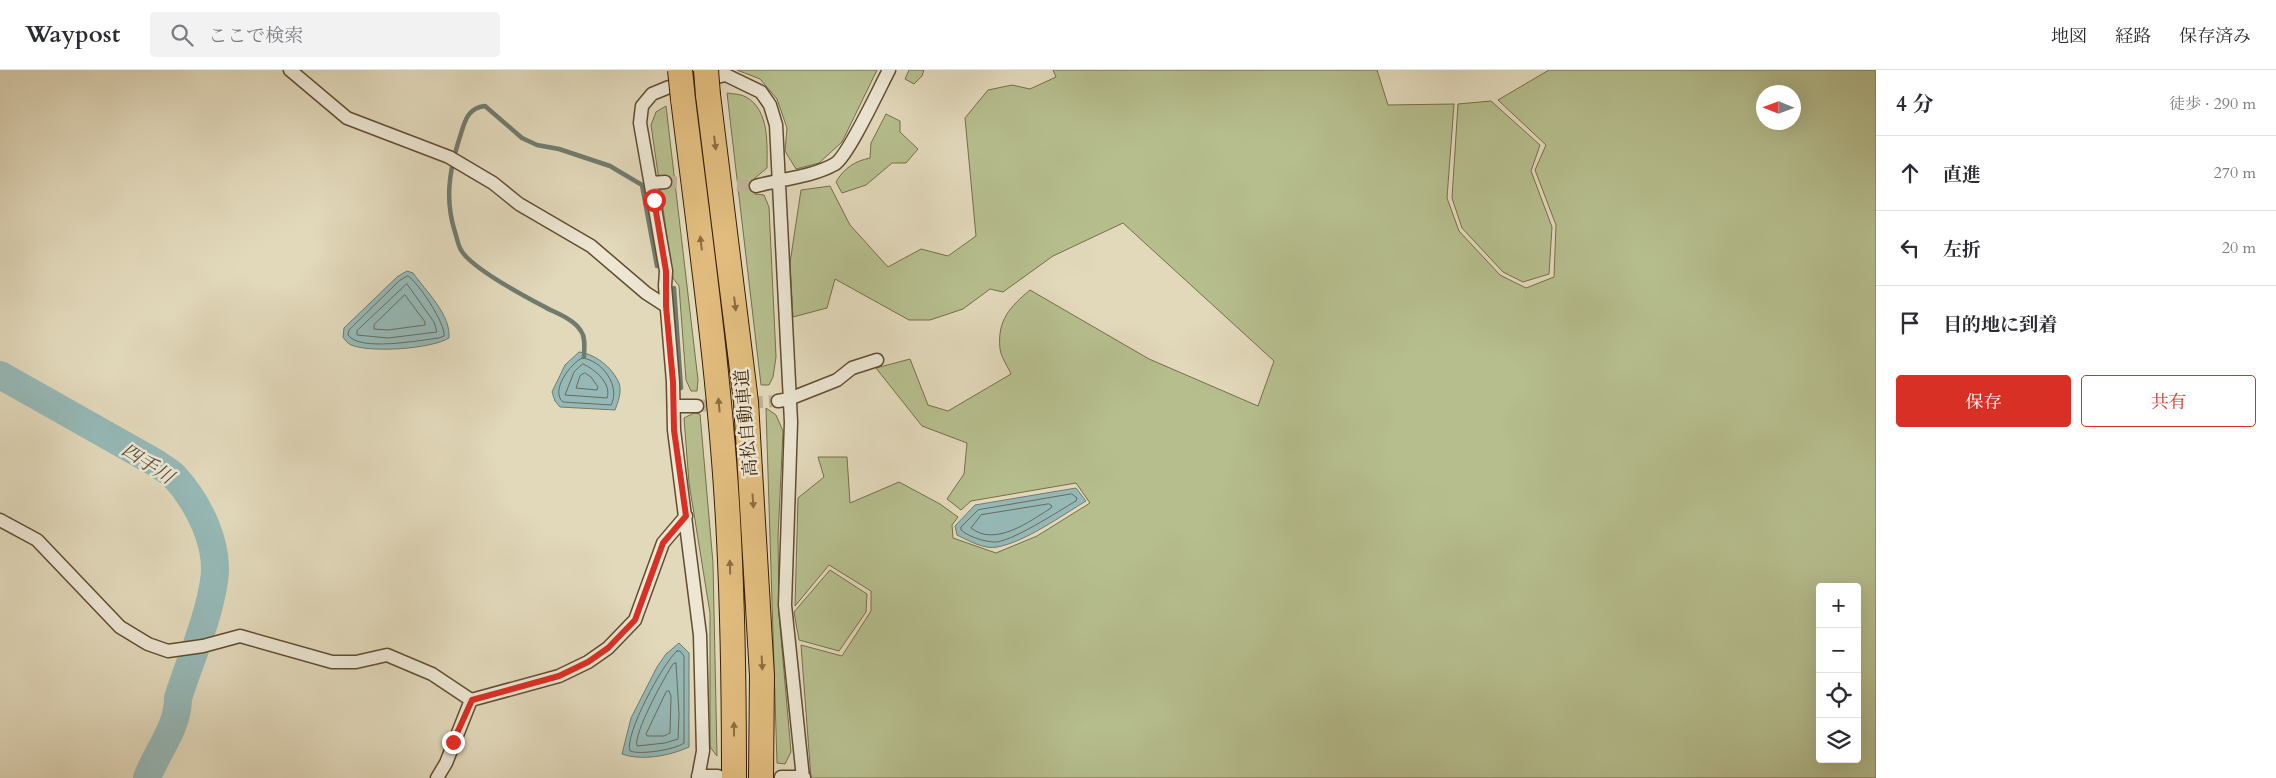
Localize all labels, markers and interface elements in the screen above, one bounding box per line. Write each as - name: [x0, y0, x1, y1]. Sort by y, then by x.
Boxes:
- search box: [150, 12, 500, 57]
- text: Waypost: [25, 18, 120, 51]
- icon: search: [168, 21, 196, 49]
- text: ここで検索: [208, 23, 303, 49]
- text: 地図: [2051, 24, 2087, 49]
- text: 経路: [2115, 24, 2151, 49]
- text: 保存済み: [2179, 24, 2251, 49]
- north arrow: [1756, 85, 1801, 130]
- text: 4 分: [1896, 90, 1933, 119]
- text: 徒歩 · 290 m: [2169, 93, 2256, 115]
- one-way arrow: [711, 135, 719, 151]
- icon: ahead: [1896, 159, 1924, 187]
- text: 直進: [1943, 162, 1981, 188]
- text: 270 m: [2214, 162, 2256, 184]
- route start: [643, 189, 666, 212]
- icon: left: [1896, 234, 1924, 262]
- one-way arrow: [697, 235, 705, 251]
- text: 左折: [1943, 237, 1981, 263]
- text: 20 m: [2222, 237, 2256, 259]
- one-way arrow: [731, 297, 739, 313]
- icon: arrive: [1896, 309, 1924, 337]
- text: 目的地に到着: [1943, 312, 2057, 338]
- street label: 高松自動車道: [729, 368, 764, 478]
- button: 保存: [1896, 375, 2071, 427]
- button: 共有: [2081, 375, 2256, 427]
- one-way arrow: [715, 396, 723, 412]
- water label: 四手川: [116, 437, 180, 491]
- one-way arrow: [749, 493, 757, 509]
- one-way arrow: [726, 559, 734, 575]
- map controls: [1816, 583, 1861, 763]
- button: +: [1816, 583, 1861, 628]
- button: −: [1816, 628, 1861, 673]
- one-way arrow: [758, 656, 766, 672]
- button: locate: [1816, 673, 1861, 718]
- button: layers: [1816, 718, 1861, 763]
- one-way arrow: [730, 721, 738, 737]
- route end: [442, 731, 465, 754]

